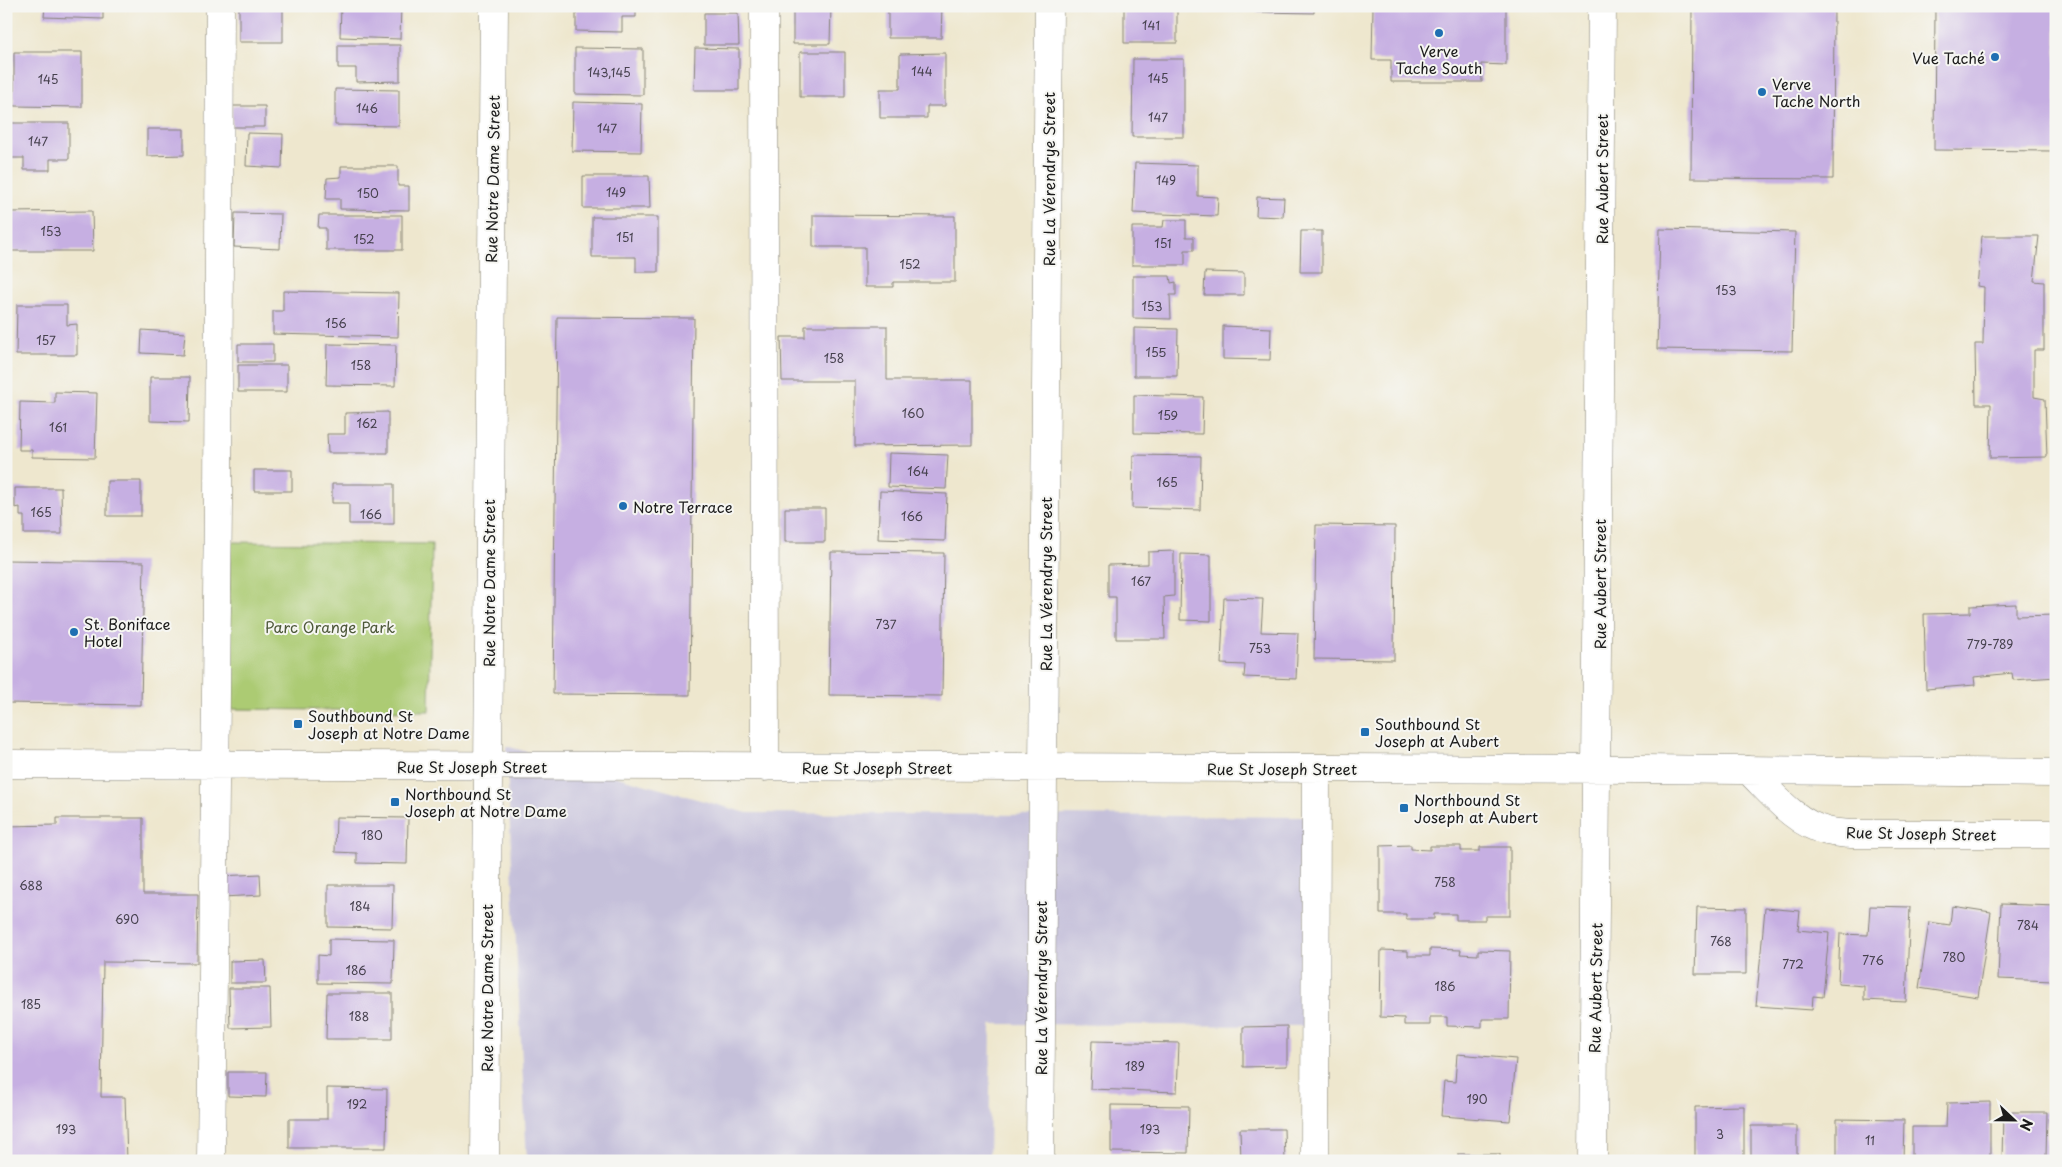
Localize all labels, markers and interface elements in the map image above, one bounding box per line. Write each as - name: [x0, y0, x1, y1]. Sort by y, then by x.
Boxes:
- house number: 141: [1142, 16, 1160, 34]
- marker: Verve Tache South: [1433, 27, 1445, 39]
- place label: Verve Tache South: [1396, 39, 1482, 79]
- place label: Vue Taché: [1912, 46, 1985, 69]
- marker: Vue Taché: [1989, 51, 2001, 63]
- house number: 144: [911, 62, 933, 80]
- house number: 143,145: [587, 63, 631, 81]
- house number: 145: [1148, 69, 1168, 87]
- house number: 145: [38, 70, 58, 88]
- place label: Verve Tache North: [1772, 72, 1861, 112]
- marker: Verve Tache North: [1756, 86, 1768, 98]
- street label: Rue La Vérendrye Street: [1037, 92, 1060, 266]
- street label: Rue Notre Dame Street: [479, 95, 505, 263]
- house number: 146: [356, 99, 378, 117]
- house number: 147: [1148, 108, 1168, 126]
- street label: Rue Aubert Street: [1590, 114, 1613, 244]
- house number: 147: [597, 119, 617, 137]
- house number: 147: [28, 132, 48, 150]
- house number: 149: [1156, 171, 1176, 189]
- house number: 149: [606, 183, 626, 201]
- house number: 150: [357, 184, 379, 202]
- house number: 153: [40, 222, 62, 240]
- house number: 151: [616, 228, 634, 246]
- house number: 152: [353, 230, 375, 248]
- house number: 151: [1154, 234, 1172, 252]
- house number: 152: [899, 255, 921, 273]
- house number: 153: [1715, 281, 1737, 299]
- house number: 153: [1141, 297, 1163, 315]
- house number: 156: [325, 314, 347, 332]
- house number: 157: [36, 331, 56, 349]
- house number: 155: [1146, 343, 1166, 361]
- house number: 158: [824, 349, 844, 367]
- house number: 158: [351, 356, 371, 374]
- house number: 160: [902, 404, 925, 422]
- house number: 159: [1158, 406, 1178, 424]
- house number: 162: [356, 414, 378, 432]
- house number: 161: [49, 418, 67, 436]
- house number: 164: [907, 462, 929, 480]
- house number: 165: [1156, 473, 1178, 491]
- place label: Notre Terrace: [633, 495, 733, 518]
- street label: Rue La Vérendrye Street: [1034, 497, 1057, 671]
- street label: Rue Notre Dame Street: [477, 499, 500, 667]
- marker: Notre Terrace: [617, 500, 629, 512]
- house number: 165: [30, 503, 52, 521]
- house number: 166: [360, 505, 382, 523]
- house number: 166: [901, 507, 923, 525]
- street label: Rue Aubert Street: [1588, 519, 1611, 649]
- house number: 167: [1131, 572, 1151, 590]
- place label: St. Boniface Hotel: [84, 612, 170, 652]
- park label: Parc Orange Park: [265, 615, 395, 638]
- house number: 737: [876, 615, 897, 633]
- marker: St. Boniface Hotel: [68, 626, 80, 638]
- house number: 779-789: [1967, 635, 2013, 653]
- house number: 753: [1249, 639, 1271, 657]
- place label: Southbound St Joseph at Notre Dame: [308, 704, 470, 744]
- place label: Southbound St Joseph at Aubert: [1375, 712, 1499, 752]
- marker: Southbound St Joseph at Notre Dame: [292, 718, 304, 730]
- marker: Southbound St Joseph at Aubert: [1359, 726, 1371, 738]
- street label: Rue St Joseph Street: [397, 755, 547, 778]
- street label: Rue St Joseph Street: [802, 756, 952, 779]
- street label: Rue St Joseph Street: [1207, 757, 1357, 780]
- place label: Northbound St Joseph at Notre Dame: [405, 782, 567, 822]
- place label: Northbound St Joseph at Aubert: [1414, 788, 1538, 828]
- marker: Northbound St Joseph at Notre Dame: [389, 796, 401, 808]
- marker: Northbound St Joseph at Aubert: [1398, 802, 1410, 814]
- street label: Rue St Joseph Street: [1846, 820, 1996, 846]
- house number: 180: [361, 826, 383, 844]
- house number: 758: [1434, 873, 1456, 891]
- house number: 688: [19, 876, 43, 894]
- house number: 184: [350, 897, 370, 915]
- street label: Rue La Vérendrye Street: [1029, 901, 1052, 1075]
- street label: Rue Notre Dame Street: [475, 904, 498, 1072]
- house number: 690: [115, 910, 139, 928]
- house number: 784: [2017, 916, 2039, 934]
- street label: Rue Aubert Street: [1582, 923, 1608, 1053]
- house number: 768: [1710, 932, 1732, 950]
- house number: 780: [1943, 948, 1966, 966]
- house number: 776: [1862, 951, 1884, 969]
- house number: 772: [1782, 955, 1804, 973]
- house number: 186: [346, 961, 366, 979]
- house number: 186: [1435, 977, 1455, 995]
- house number: 185: [21, 995, 41, 1013]
- house number: 188: [349, 1007, 369, 1025]
- house number: 189: [1125, 1057, 1145, 1075]
- house number: 190: [1466, 1090, 1488, 1108]
- north arrow: [1990, 1094, 2040, 1144]
- house number: 192: [347, 1095, 367, 1113]
- text: N: [2015, 1116, 2038, 1134]
- house number: 193: [56, 1120, 76, 1138]
- house number: 193: [1140, 1120, 1160, 1138]
- house number: 3: [1716, 1125, 1724, 1143]
- house number: 11: [1865, 1131, 1875, 1149]

